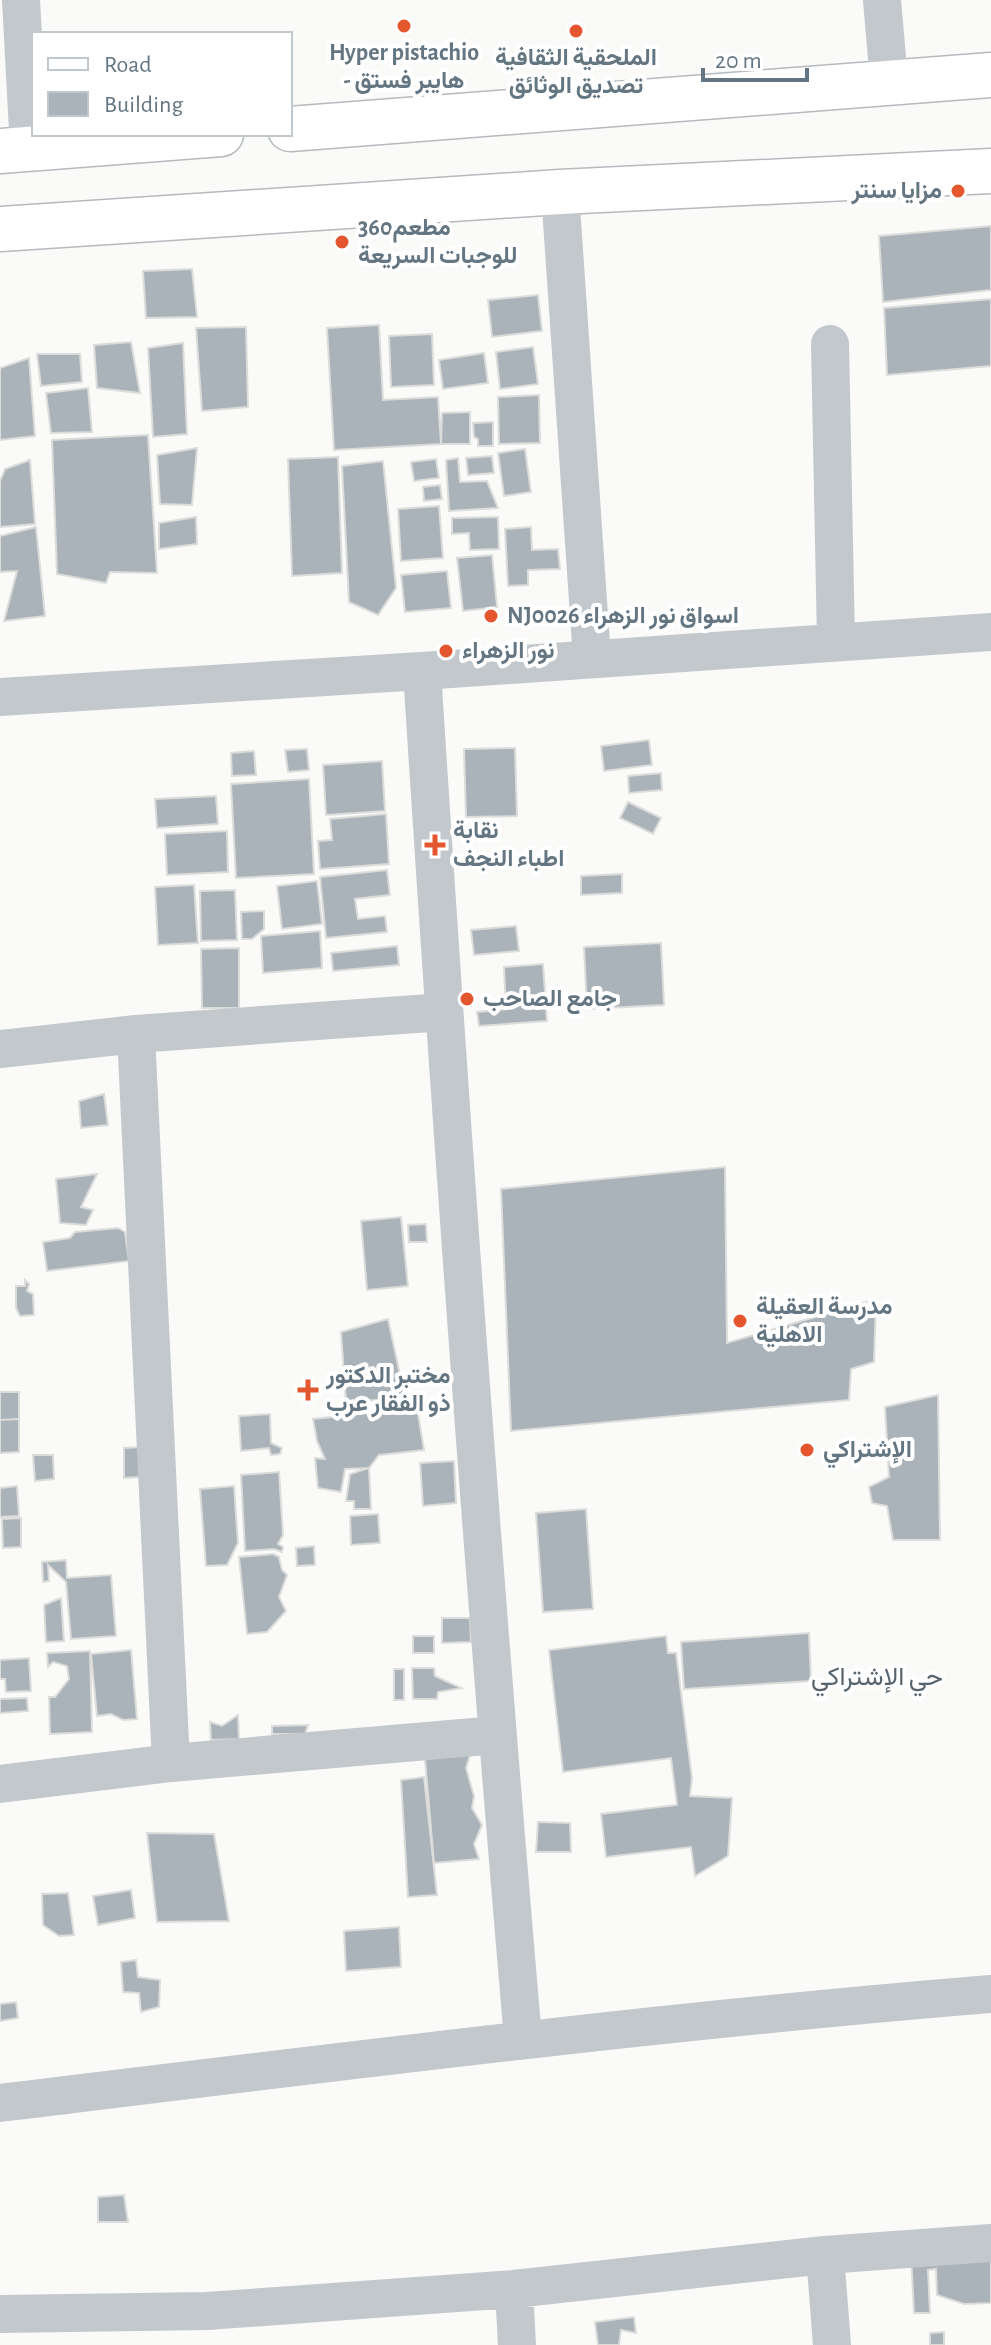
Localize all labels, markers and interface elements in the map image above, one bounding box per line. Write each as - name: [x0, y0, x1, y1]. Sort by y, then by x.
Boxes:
- marker: Hyper pistachio - هايبر فستق: [395, 17, 413, 35]
- marker: الملحقية الثقافية تصديق الوثائق: [567, 22, 585, 40]
- legend: [32, 32, 292, 136]
- scale bar: [703, 32, 807, 82]
- place label: Hyper pistachio - هايبر فستق: [329, 41, 479, 95]
- place label: الملحقية الثقافية تصديق الوثائق: [495, 46, 657, 100]
- text: 20 m: [715, 49, 762, 73]
- text: Road: [104, 53, 152, 77]
- text: Building: [104, 93, 183, 117]
- place label: مزايا سنتر: [851, 179, 942, 205]
- marker: مزايا سنتر: [949, 182, 967, 200]
- place label: مطعم360 للوجبات السريعة: [358, 216, 517, 270]
- marker: مطعم360 للوجبات السريعة: [333, 233, 351, 251]
- place label: NJ0026 اسواق نور الزهراء: [507, 604, 739, 630]
- marker: NJ0026 اسواق نور الزهراء: [482, 607, 500, 625]
- place label: نور الزهراء: [462, 639, 555, 665]
- marker: نور الزهراء: [437, 642, 455, 660]
- place label: نقابة اطباء النجف: [453, 819, 564, 872]
- marker: نقابة اطباء النجف: [424, 834, 446, 856]
- place label: جامع الصاحب: [483, 987, 617, 1015]
- marker: جامع الصاحب: [458, 990, 476, 1008]
- place label: مدرسة العقيلة الاهلية: [756, 1295, 893, 1348]
- marker: مدرسة العقيلة الاهلية: [731, 1312, 749, 1330]
- place label: مختبر الدكتور ذو الفقار عرب: [325, 1364, 451, 1418]
- marker: مختبر الدكتور ذو الفقار عرب: [297, 1379, 319, 1401]
- place label: الإشتراكي: [823, 1438, 912, 1469]
- marker: الإشتراكي: [798, 1441, 816, 1459]
- district label: حي الإشتراكي: [811, 1664, 943, 1697]

